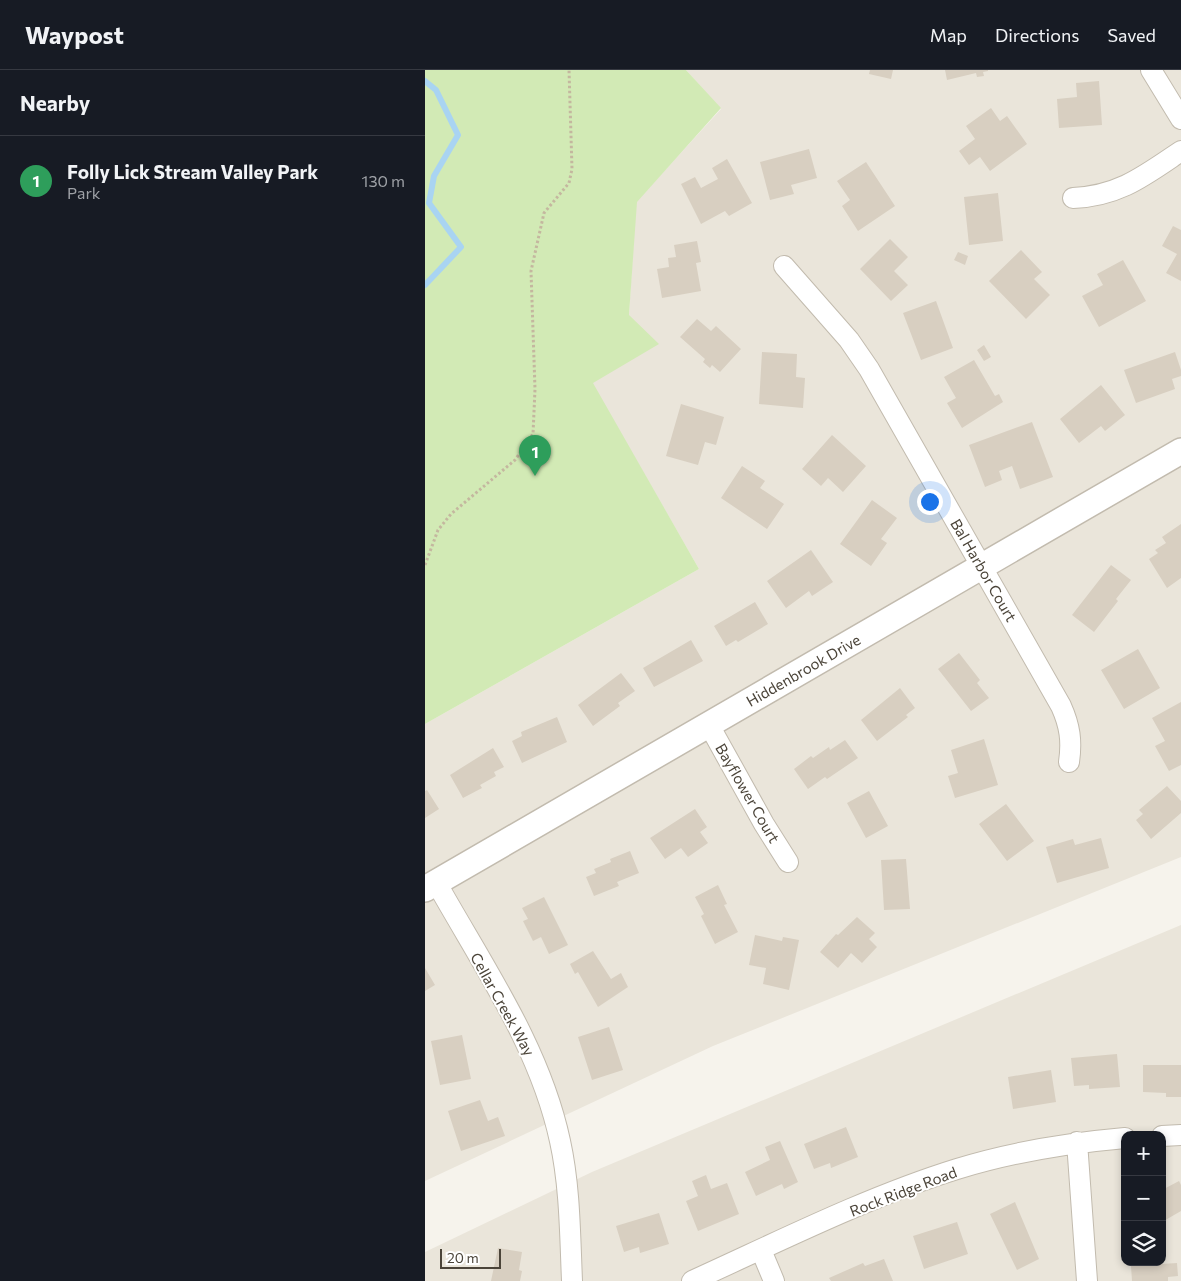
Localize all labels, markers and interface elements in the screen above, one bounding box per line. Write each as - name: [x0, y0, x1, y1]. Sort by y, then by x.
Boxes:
- text: Waypost: [25, 20, 124, 49]
- text: Map: [930, 24, 967, 46]
- text: Directions: [995, 24, 1079, 46]
- text: Saved: [1107, 24, 1156, 46]
- text: Nearby: [20, 90, 90, 115]
- text: Folly Lick Stream Valley Park: [67, 160, 318, 183]
- text: 1: [32, 171, 40, 190]
- text: 130 m: [362, 171, 405, 190]
- text: Park: [67, 183, 100, 202]
- pin: 1: [519, 435, 551, 476]
- your location: [917, 489, 943, 515]
- street label: Bal Harbor Court: [947, 515, 1021, 625]
- street label: Hiddenbrook Drive: [743, 630, 863, 710]
- street label: Bayflower Court: [712, 740, 784, 846]
- street label: Cellar Creek Way: [467, 949, 539, 1059]
- map controls: [1121, 1131, 1166, 1266]
- button: +: [1121, 1131, 1166, 1176]
- street label: Rock Ridge Road: [847, 1162, 959, 1220]
- button: −: [1121, 1176, 1166, 1221]
- button: layers: [1121, 1221, 1166, 1266]
- scale bar: [440, 1246, 501, 1269]
- text: 20 m: [447, 1249, 479, 1266]

